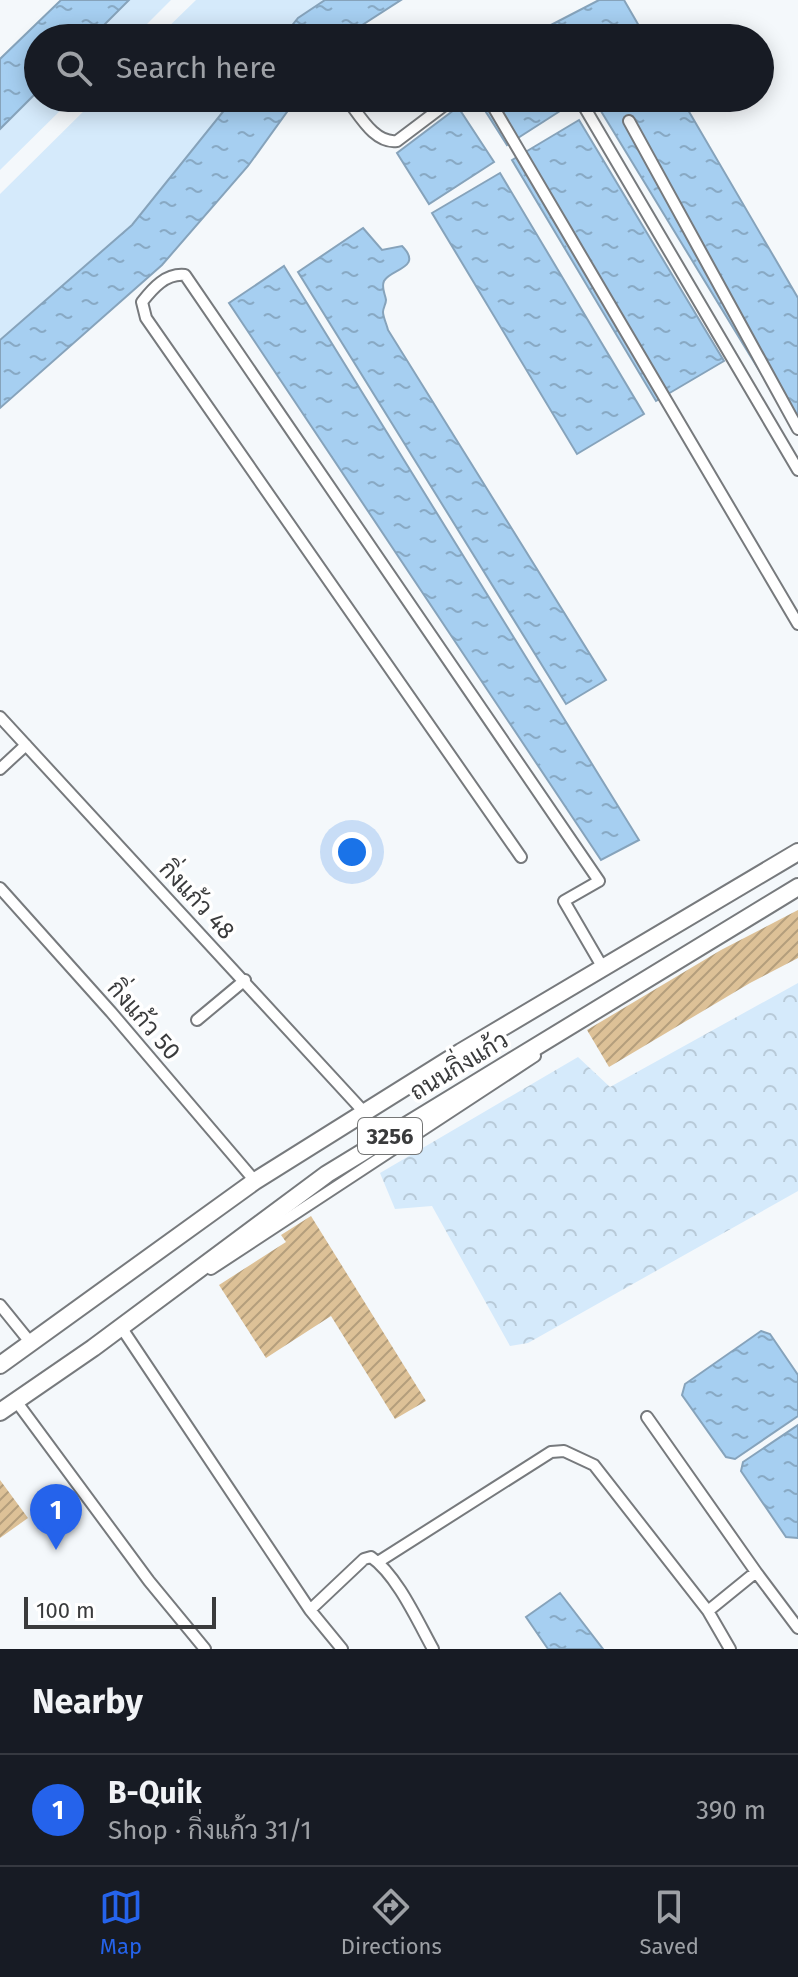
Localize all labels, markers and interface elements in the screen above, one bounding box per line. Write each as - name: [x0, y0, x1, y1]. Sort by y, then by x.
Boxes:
- search box: [24, 24, 774, 112]
- icon: search: [52, 46, 96, 90]
- text: Search here: [116, 50, 276, 86]
- your location: [332, 832, 372, 872]
- street label: กิ่งแก้ว 48: [154, 851, 245, 945]
- street label: กิ่งแก้ว 50: [102, 971, 191, 1066]
- street label: ถนนกิ่งแก้ว: [402, 1021, 513, 1106]
- road number: 3256: [358, 1118, 422, 1154]
- pin: 1: [30, 1484, 82, 1550]
- scale bar: [24, 1593, 216, 1629]
- text: 100 m: [36, 1597, 95, 1624]
- text: Nearby: [32, 1681, 143, 1722]
- text: B-Quik: [108, 1775, 202, 1811]
- text: 1: [52, 1795, 64, 1826]
- text: 390 m: [696, 1795, 766, 1826]
- text: Shop · กิ่งแก้ว 31/1: [108, 1815, 312, 1846]
- tab: Map: [99, 1885, 143, 1960]
- tab: Directions: [341, 1885, 442, 1960]
- tab: Saved: [640, 1885, 699, 1960]

